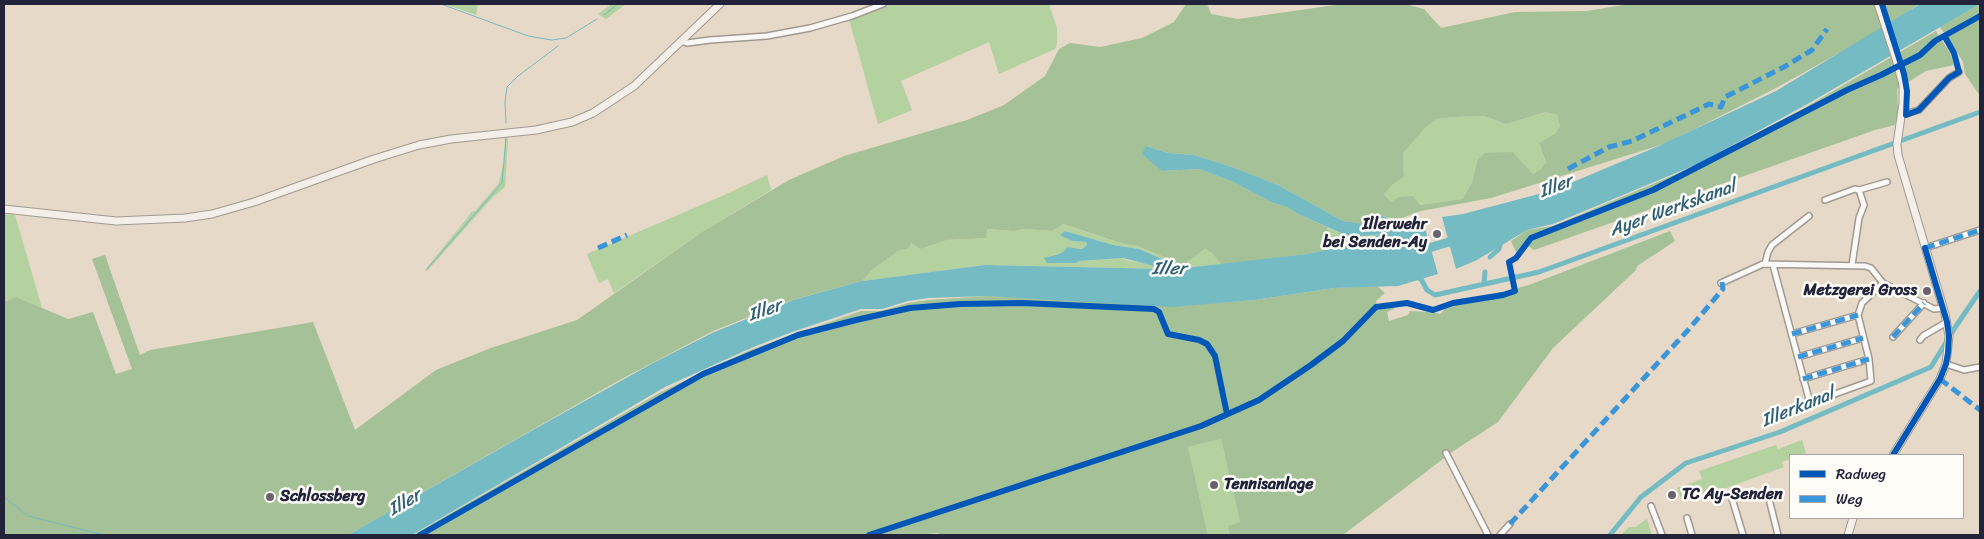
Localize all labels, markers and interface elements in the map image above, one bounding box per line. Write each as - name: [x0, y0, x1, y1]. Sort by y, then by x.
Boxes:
- water label: Iller: [1536, 171, 1576, 203]
- water label: Ayer Werkskanal: [1607, 176, 1739, 242]
- place label: Illerwehr bei Senden-Ay: [1323, 215, 1427, 253]
- marker: Illerwehr bei Senden-Ay: [1431, 228, 1443, 240]
- water label: Iller: [1152, 258, 1186, 280]
- place label: Metzgerei Gross: [1803, 281, 1917, 301]
- marker: Metzgerei Gross: [1921, 285, 1933, 297]
- water label: Iller: [745, 295, 785, 327]
- water label: Illerkanal: [1758, 384, 1838, 432]
- legend: [1789, 454, 1964, 519]
- text: Radweg: [1836, 461, 1886, 487]
- place label: Tennisanlage: [1224, 475, 1313, 495]
- marker: Tennisanlage: [1208, 479, 1220, 491]
- water label: Iller: [385, 485, 425, 521]
- place label: TC Ay-Senden: [1682, 485, 1783, 505]
- text: Weg: [1836, 486, 1863, 512]
- place label: Schlossberg: [280, 487, 365, 507]
- marker: TC Ay-Senden: [1666, 489, 1678, 501]
- marker: Schlossberg: [264, 491, 276, 503]

